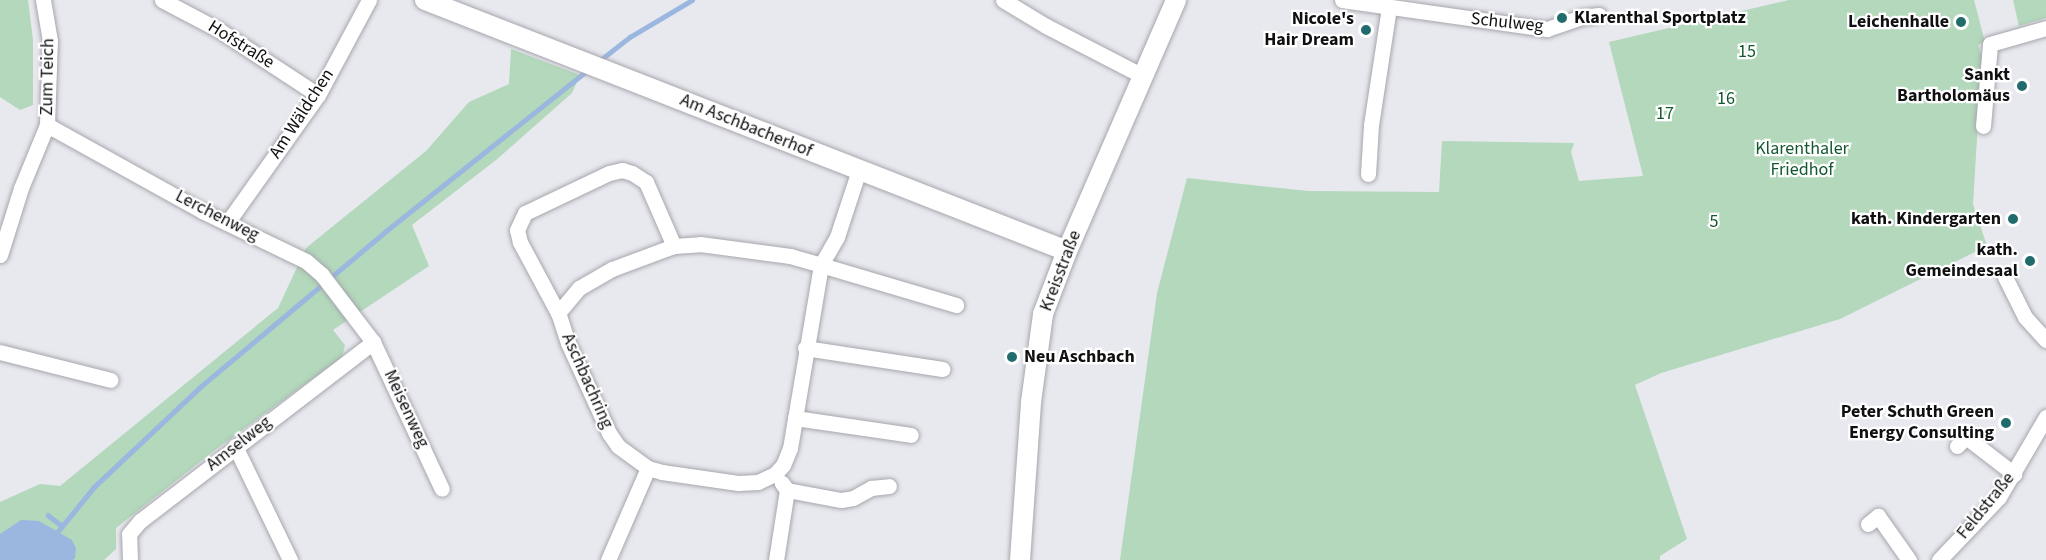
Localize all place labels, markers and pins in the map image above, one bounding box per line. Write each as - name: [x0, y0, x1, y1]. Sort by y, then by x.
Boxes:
- place label: Klarenthal Sportplatz: [1574, 7, 1746, 29]
- place label: Nicole's Hair Dream: [1264, 9, 1354, 52]
- marker: Klarenthal Sportplatz: [1555, 11, 1569, 25]
- place label: Leichenhalle: [1848, 11, 1949, 33]
- marker: Leichenhalle: [1954, 15, 1968, 29]
- marker: Nicole's Hair Dream: [1359, 23, 1373, 37]
- place label: Sankt Bartholomäus: [1897, 65, 2010, 107]
- marker: Sankt Bartholomäus: [2015, 79, 2029, 93]
- place label: kath. Kindergarten: [1851, 208, 2001, 230]
- marker: kath. Kindergarten: [2006, 212, 2020, 226]
- place label: kath. Gemeindesaal: [1905, 240, 2018, 282]
- marker: kath. Gemeindesaal: [2023, 254, 2037, 268]
- place label: Neu Aschbach: [1024, 346, 1135, 368]
- marker: Neu Aschbach: [1005, 350, 1019, 364]
- place label: Peter Schuth Green Energy Consulting: [1841, 402, 1994, 444]
- marker: Peter Schuth Green Energy Consulting: [1999, 416, 2013, 430]

